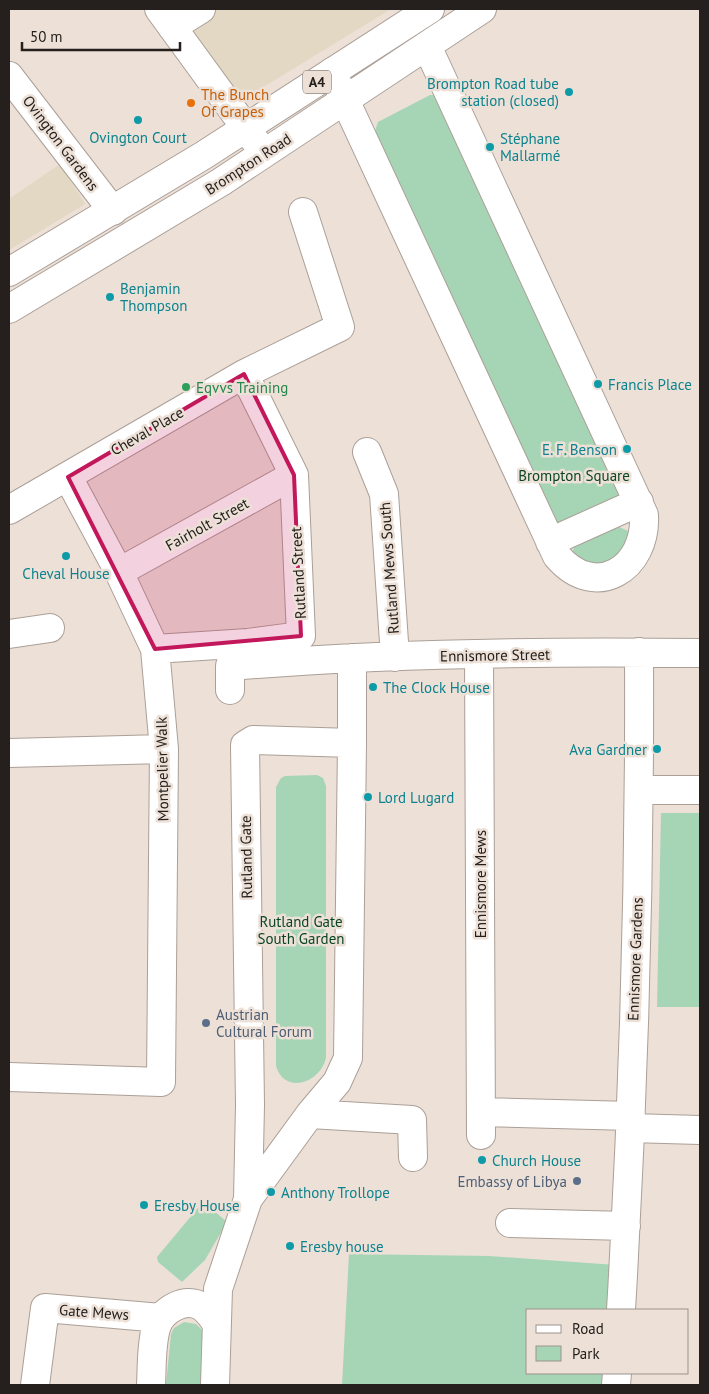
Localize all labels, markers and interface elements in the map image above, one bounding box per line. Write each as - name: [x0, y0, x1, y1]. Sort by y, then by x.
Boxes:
- scale bar: [22, 20, 180, 52]
- text: 50 m: [30, 27, 63, 46]
- road number: A4: [303, 70, 331, 94]
- place label: Brompton Road tube station (closed): [427, 74, 559, 110]
- place label: The Bunch Of Grapes: [201, 85, 269, 121]
- marker: Brompton Road tube station (closed): [563, 86, 575, 98]
- street label: Ovington Gardens: [19, 92, 103, 194]
- marker: The Bunch Of Grapes: [185, 97, 197, 109]
- marker: Ovington Court: [132, 114, 144, 126]
- place label: Ovington Court: [89, 128, 187, 147]
- street label: Brompton Road: [201, 129, 295, 199]
- place label: Stéphane Mallarmé: [500, 129, 560, 165]
- marker: Stéphane Mallarmé: [484, 141, 496, 153]
- place label: Benjamin Thompson: [120, 279, 187, 315]
- marker: Benjamin Thompson: [104, 291, 116, 303]
- place label: Francis Place: [608, 375, 692, 394]
- place label: Eqvvs Training: [196, 378, 288, 397]
- marker: Francis Place: [592, 378, 604, 390]
- marker: Eqvvs Training: [180, 381, 192, 393]
- street label: Cheval Place: [107, 402, 187, 460]
- place label: E. F. Benson: [542, 440, 617, 459]
- marker: E. F. Benson: [621, 443, 633, 455]
- park label: Brompton Square: [518, 466, 630, 485]
- street label: Fairholt Street: [162, 493, 252, 555]
- street label: Rutland Mews South: [375, 501, 403, 635]
- street label: Rutland Street: [286, 526, 310, 620]
- marker: Cheval House: [60, 550, 72, 562]
- place label: Cheval House: [22, 564, 110, 583]
- street label: Ennismore Street: [440, 645, 550, 665]
- place label: The Clock House: [383, 678, 490, 697]
- marker: The Clock House: [367, 681, 379, 693]
- street label: Montpelier Walk: [152, 716, 172, 821]
- place label: Ava Gardner: [569, 740, 647, 759]
- marker: Ava Gardner: [651, 743, 663, 755]
- place label: Lord Lugard: [378, 788, 454, 807]
- marker: Lord Lugard: [362, 791, 374, 803]
- street label: Rutland Gate: [236, 815, 256, 899]
- street label: Ennismore Mews: [471, 830, 490, 938]
- street label: Ennismore Gardens: [623, 897, 647, 1021]
- park label: Rutland Gate South Garden: [257, 912, 345, 948]
- place label: Austrian Cultural Forum: [216, 1005, 312, 1041]
- marker: Austrian Cultural Forum: [200, 1017, 212, 1029]
- place label: Church House: [492, 1151, 581, 1170]
- marker: Church House: [476, 1154, 488, 1166]
- place label: Embassy of Libya: [457, 1172, 567, 1191]
- marker: Embassy of Libya: [571, 1175, 583, 1187]
- place label: Anthony Trollope: [281, 1183, 390, 1202]
- marker: Anthony Trollope: [265, 1186, 277, 1198]
- place label: Eresby House: [154, 1196, 240, 1215]
- marker: Eresby House: [138, 1199, 150, 1211]
- place label: Eresby house: [300, 1237, 384, 1256]
- marker: Eresby house: [284, 1240, 296, 1252]
- street label: Gate Mews: [59, 1300, 129, 1324]
- legend: [526, 1309, 689, 1374]
- text: Road: [572, 1319, 604, 1338]
- text: Park: [572, 1344, 600, 1363]

